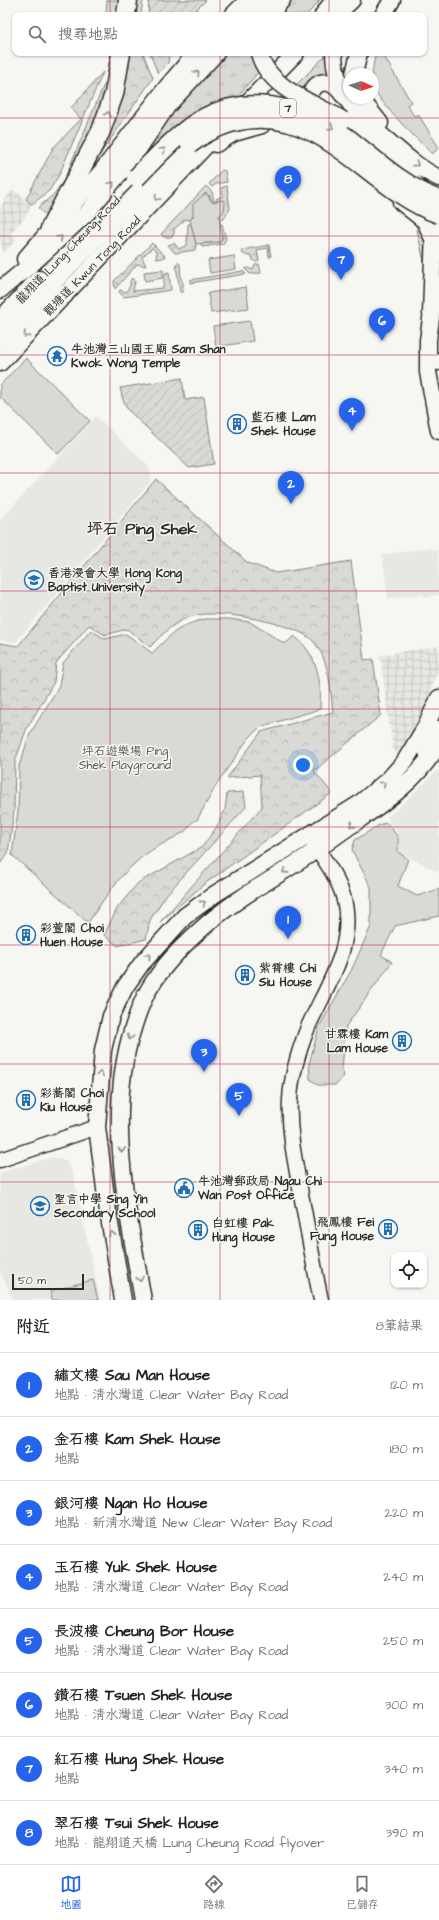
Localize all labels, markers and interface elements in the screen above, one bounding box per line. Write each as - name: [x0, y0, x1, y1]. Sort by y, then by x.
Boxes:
- search box: [12, 12, 427, 56]
- icon: search: [26, 23, 48, 45]
- text: 搜尋地點: [58, 24, 118, 45]
- north arrow: [343, 68, 379, 104]
- one-way arrow: [192, 70, 199, 78]
- road number: 7: [280, 99, 296, 117]
- one-way arrow: [103, 110, 112, 117]
- one-way arrow: [327, 123, 334, 130]
- one-way arrow: [158, 147, 166, 155]
- one-way arrow: [411, 159, 418, 166]
- pin: 8: [275, 166, 301, 199]
- one-way arrow: [108, 181, 115, 188]
- street label: 龍翔道 Lung Cheung Road: [12, 193, 125, 309]
- one-way arrow: [154, 193, 162, 201]
- street label: 觀塘道 Kwun Tong Road: [40, 212, 146, 321]
- one-way arrow: [55, 235, 63, 243]
- pin: 7: [328, 247, 354, 280]
- pin: 6: [369, 308, 395, 341]
- one-way arrow: [24, 330, 31, 338]
- place label: 牛池灣三山國王廟 Sam Shan Kwok Wong Temple: [71, 341, 226, 374]
- temple icon: 牛池灣三山國王廟 Sam Shan Kwok Wong Temple: [46, 345, 68, 367]
- pin: 4: [339, 398, 365, 431]
- place label: 藍石樓 Lam Shek House: [250, 409, 316, 440]
- building icon: 藍石樓 Lam Shek House: [226, 413, 248, 435]
- pin: 2: [278, 471, 304, 504]
- district label: 坪石 Ping Shek: [87, 518, 197, 542]
- place label: 香港浸會大學 Hong Kong Baptist University: [48, 565, 183, 597]
- school or university icon: 香港浸會大學 Hong Kong Baptist University: [23, 569, 45, 591]
- park label: 坪石遊樂場 Ping Shek Playground: [79, 743, 171, 775]
- your location: [293, 755, 313, 775]
- one-way arrow: [379, 781, 386, 788]
- one-way arrow: [349, 820, 356, 827]
- one-way arrow: [282, 866, 289, 874]
- one-way arrow: [198, 901, 205, 908]
- pin: 1: [275, 906, 301, 939]
- place label: 彩萱閣 Choi Huen House: [40, 920, 104, 951]
- building icon: 彩萱閣 Choi Huen House: [15, 924, 37, 946]
- one-way arrow: [144, 953, 151, 960]
- place label: 紫霄樓 Chi Siu House: [258, 960, 316, 991]
- building icon: 紫霄樓 Chi Siu House: [234, 964, 256, 986]
- place label: 甘霖樓 Kam Lam House: [324, 1026, 389, 1057]
- building icon: 甘霖樓 Kam Lam House: [391, 1030, 413, 1052]
- one-way arrow: [126, 1033, 135, 1040]
- pin: 3: [191, 1039, 217, 1072]
- one-way arrow: [95, 1071, 104, 1077]
- pin: 5: [226, 1083, 252, 1116]
- place label: 彩蕎閣 Choi Kiu House: [40, 1085, 104, 1116]
- building icon: 彩蕎閣 Choi Kiu House: [15, 1089, 37, 1111]
- one-way arrow: [117, 1147, 126, 1153]
- place label: 牛池灣郵政局 Ngau Chi Wan Post Office: [197, 1173, 322, 1204]
- public building icon: 牛池灣郵政局 Ngau Chi Wan Post Office: [173, 1177, 195, 1199]
- place label: 聖言中學 Sing Yin Secondary School: [53, 1191, 156, 1223]
- school or university icon: 聖言中學 Sing Yin Secondary School: [29, 1195, 51, 1217]
- place label: 飛鳳樓 Fei Fung House: [310, 1214, 374, 1247]
- place label: 白虹樓 Pak Hung House: [212, 1215, 275, 1248]
- building icon: 飛鳳樓 Fei Fung House: [377, 1218, 399, 1240]
- building icon: 白虹樓 Pak Hung House: [187, 1219, 209, 1241]
- one-way arrow: [108, 1231, 117, 1237]
- map controls: [391, 1252, 427, 1288]
- button: locate: [391, 1252, 427, 1288]
- scale bar: [12, 1272, 84, 1291]
- text: 50 m: [18, 1273, 46, 1288]
- one-way arrow: [135, 1276, 144, 1282]
- text: 附近: [16, 1315, 50, 1339]
- text: 8筆結果: [376, 1317, 423, 1335]
- text: 繡文樓 Sau Man House: [54, 1365, 210, 1386]
- text: 1: [28, 1376, 30, 1394]
- text: 120 m: [390, 1376, 423, 1394]
- text: 地點 · 清水灣道 Clear Water Bay Road: [54, 1386, 288, 1404]
- text: 金石樓 Kam Shek House: [54, 1429, 221, 1450]
- text: 2: [25, 1440, 33, 1458]
- text: 180 m: [389, 1440, 423, 1458]
- text: 地點: [54, 1450, 80, 1468]
- text: 銀河樓 Ngan Ho House: [54, 1493, 208, 1514]
- text: 3: [26, 1504, 32, 1522]
- text: 220 m: [385, 1504, 423, 1522]
- text: 地點 · 新清水灣道 New Clear Water Bay Road: [54, 1514, 332, 1532]
- text: 玉石樓 Yuk Shek House: [54, 1557, 217, 1578]
- text: 4: [25, 1568, 33, 1586]
- text: 240 m: [383, 1568, 423, 1586]
- text: 地點 · 清水灣道 Clear Water Bay Road: [54, 1578, 288, 1596]
- text: 長波樓 Cheung Bor House: [54, 1621, 234, 1642]
- text: 5: [24, 1632, 34, 1650]
- text: 250 m: [383, 1632, 423, 1650]
- text: 地點 · 清水灣道 Clear Water Bay Road: [54, 1642, 288, 1660]
- text: 鑽石樓 Tsuen Shek House: [54, 1685, 232, 1706]
- text: 6: [25, 1696, 33, 1714]
- text: 300 m: [385, 1696, 423, 1714]
- text: 地點 · 清水灣道 Clear Water Bay Road: [54, 1706, 288, 1724]
- text: 紅石樓 Hung Shek House: [54, 1749, 224, 1770]
- text: 7: [25, 1760, 33, 1778]
- text: 340 m: [384, 1760, 423, 1778]
- text: 地點: [54, 1770, 80, 1788]
- text: 翠石樓 Tsui Shek House: [54, 1813, 219, 1834]
- text: 8: [25, 1824, 33, 1842]
- text: 390 m: [385, 1824, 423, 1842]
- text: 地點 · 龍翔道天橋 Lung Cheung Road flyover: [54, 1834, 324, 1852]
- tab: 地圖: [60, 1873, 82, 1912]
- tab: 路線: [203, 1873, 225, 1912]
- tab: 已儲存: [346, 1873, 379, 1912]

